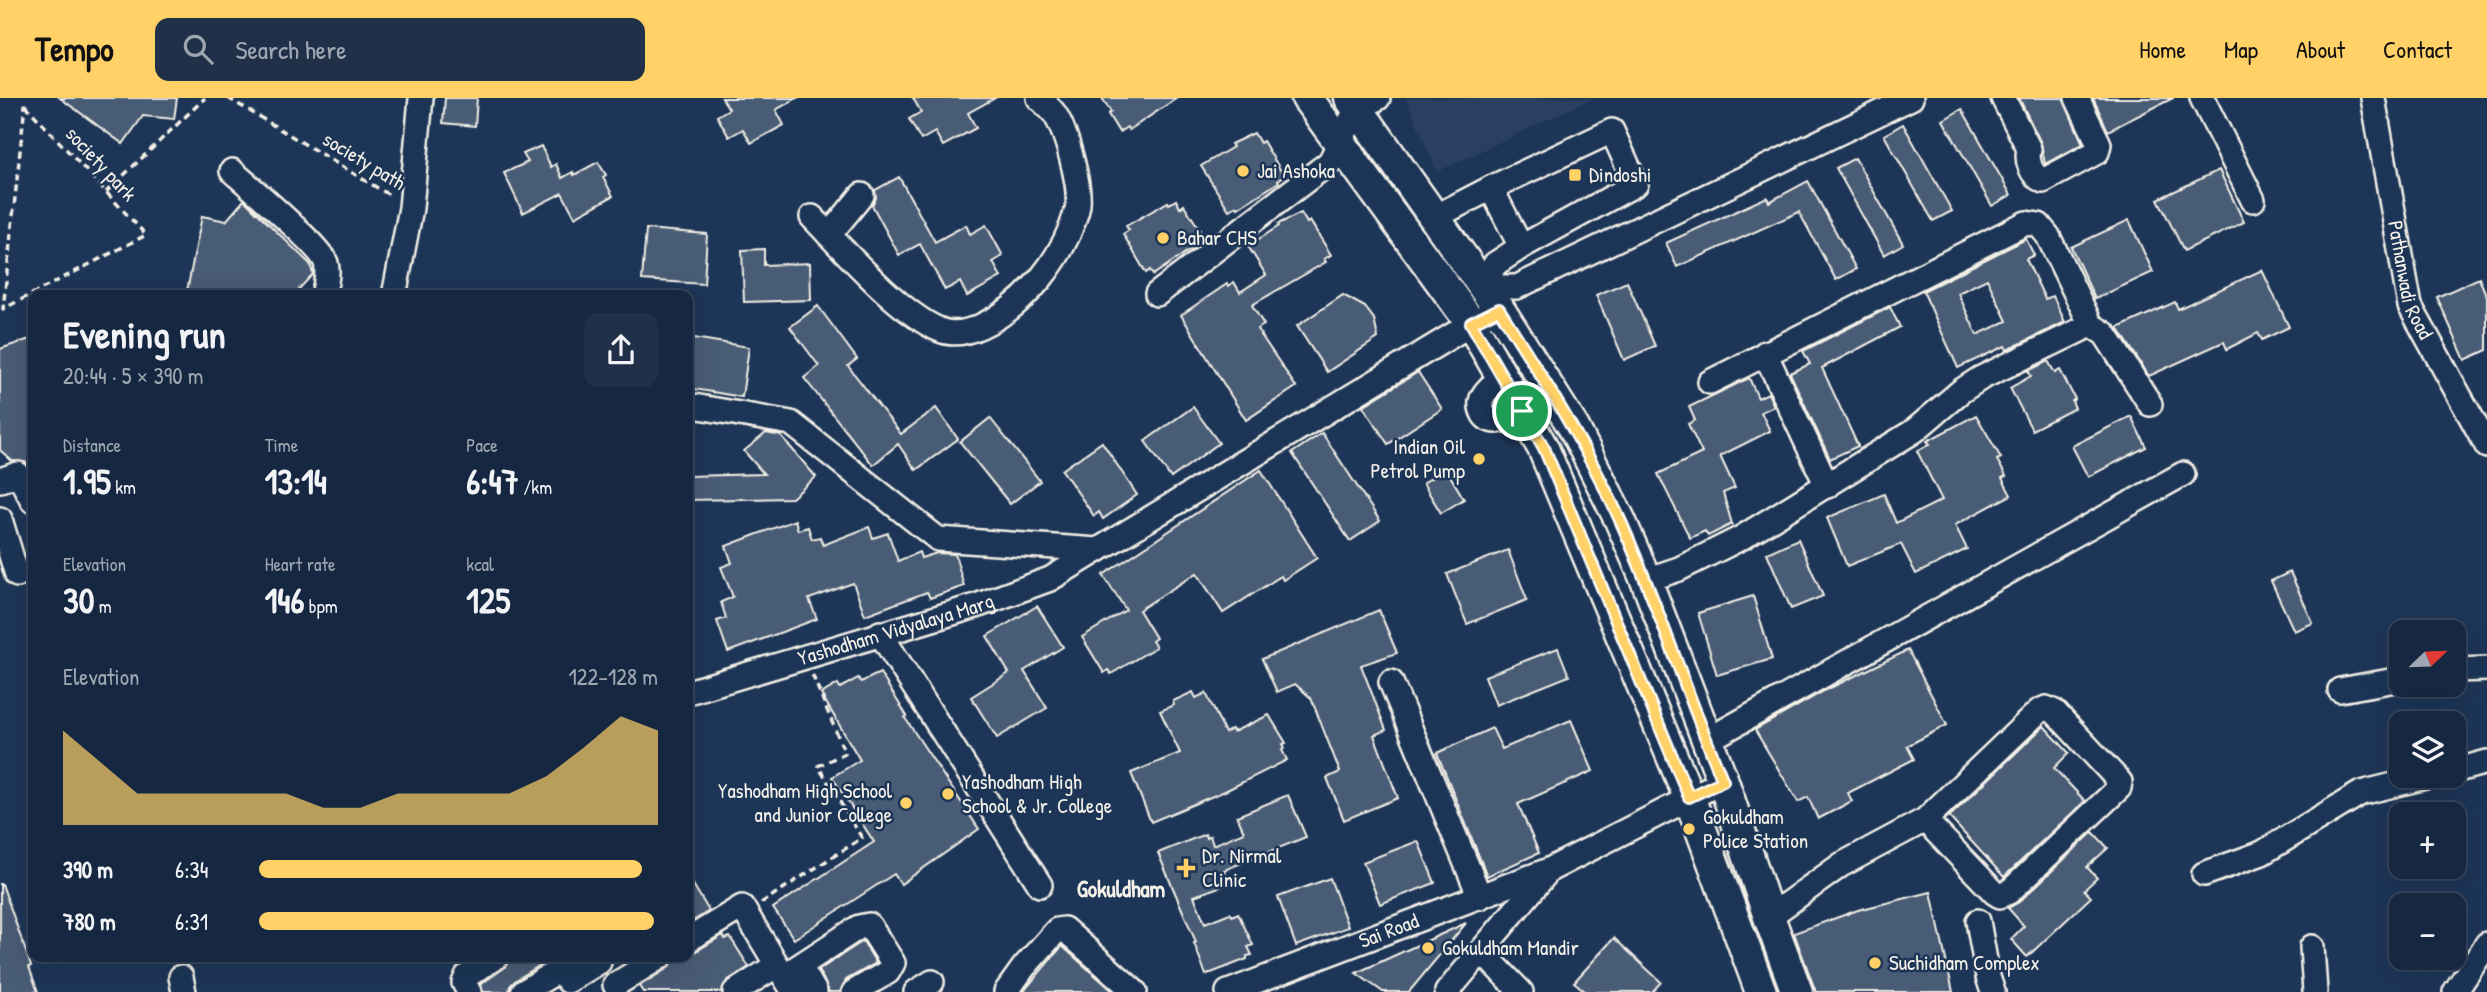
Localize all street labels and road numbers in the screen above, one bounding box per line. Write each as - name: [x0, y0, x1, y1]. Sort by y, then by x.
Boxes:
- street label: society park: [59, 120, 144, 208]
- street label: society path: [317, 124, 411, 197]
- street label: Pathanwadi Road: [2381, 218, 2440, 344]
- street label: Yashodham Vidyalaya Marg: [794, 586, 998, 672]
- street label: Sai Road: [1354, 906, 1423, 955]

